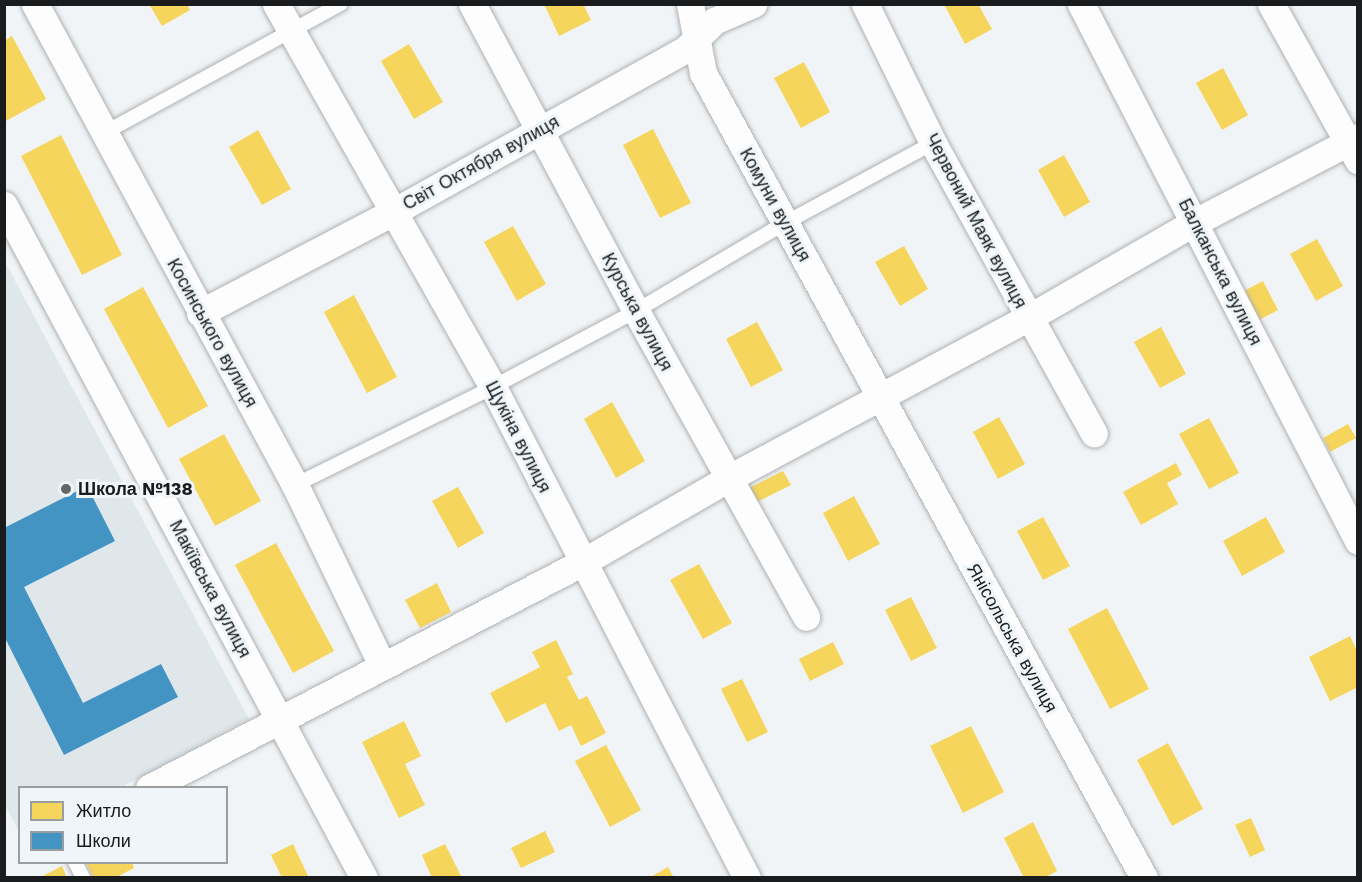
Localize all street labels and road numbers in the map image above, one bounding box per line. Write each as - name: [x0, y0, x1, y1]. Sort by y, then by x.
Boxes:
- street label: Світ Октября вулиця: [399, 111, 563, 215]
- street label: Червоний Маяк вулиця: [921, 130, 1031, 312]
- street label: Комуни вулиця: [735, 144, 815, 266]
- street label: Балканська вулиця: [1174, 195, 1266, 349]
- street label: Курська вулиця: [597, 249, 677, 375]
- street label: Косинського вулиця: [162, 255, 262, 411]
- street label: Щукіна вулиця: [481, 377, 555, 497]
- street label: Макіївська вулиця: [165, 517, 255, 661]
- street label: Янісольська вулиця: [962, 560, 1062, 716]

